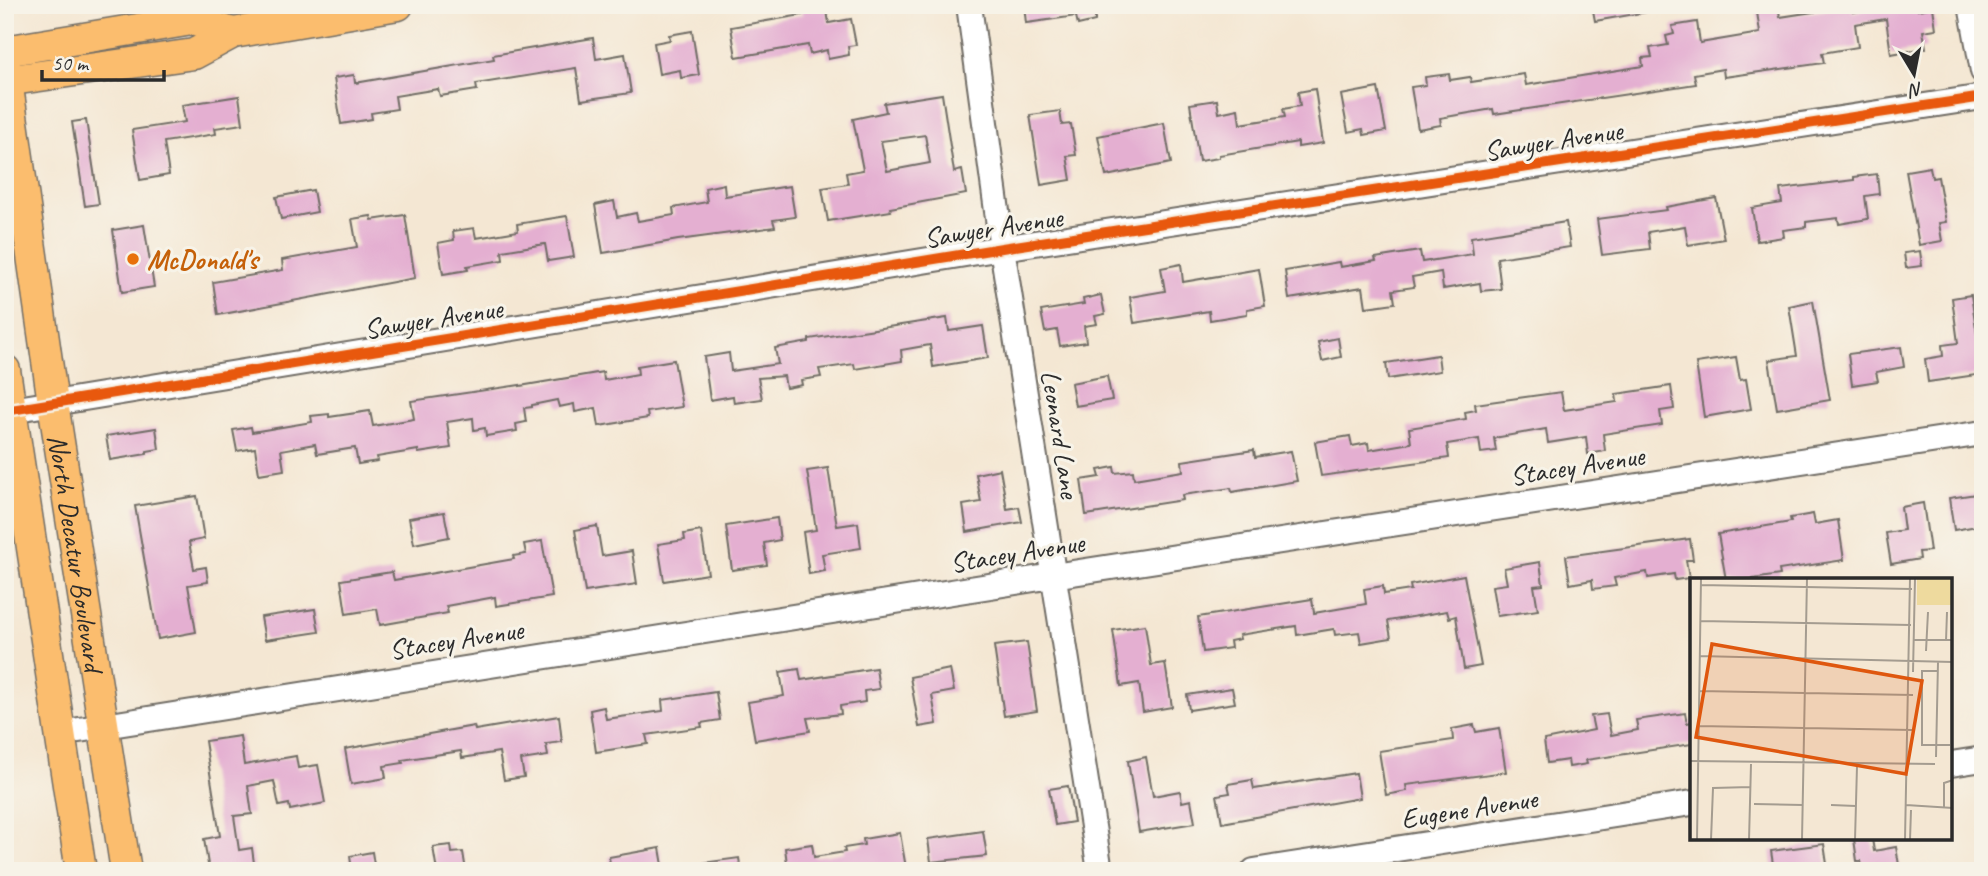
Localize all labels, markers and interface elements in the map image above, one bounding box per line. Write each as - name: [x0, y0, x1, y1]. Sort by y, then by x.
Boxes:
- scale bar: [42, 38, 164, 82]
- north arrow: [1880, 38, 1950, 108]
- text: 50 m: [52, 50, 90, 76]
- text: N: [1906, 77, 1925, 103]
- street label: Sawyer Avenue: [1481, 112, 1627, 169]
- street label: Sawyer Avenue: [921, 199, 1067, 256]
- place label: McDonald's: [147, 242, 261, 277]
- marker: McDonald's: [125, 251, 141, 267]
- street label: Sawyer Avenue: [361, 290, 507, 347]
- street label: Leonard Lane: [1033, 368, 1088, 502]
- street label: North Decatur Boulevard: [40, 432, 112, 678]
- street label: Stacey Avenue: [1508, 437, 1648, 493]
- street label: Stacey Avenue: [948, 524, 1088, 580]
- inset map: [1690, 578, 1953, 841]
- street label: Stacey Avenue: [387, 611, 527, 667]
- street label: Eugene Avenue: [1399, 780, 1541, 837]

